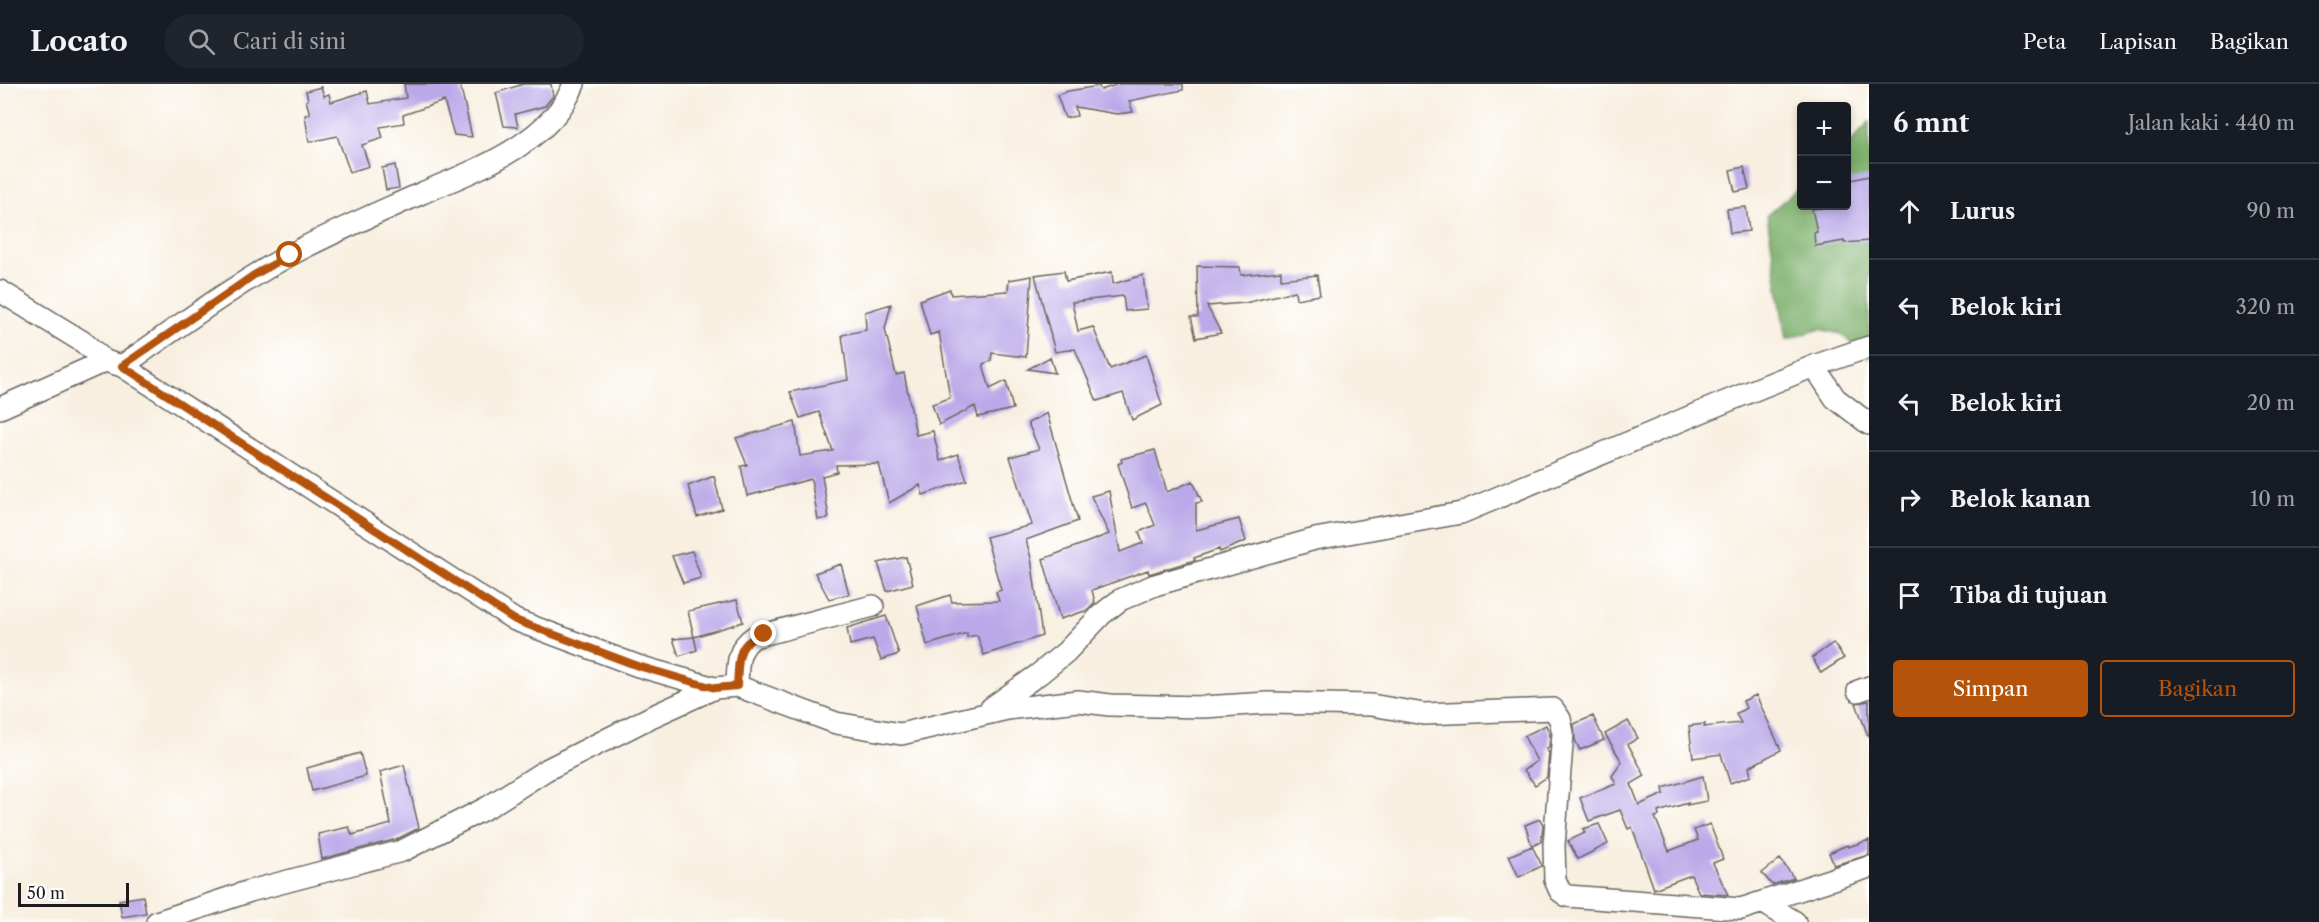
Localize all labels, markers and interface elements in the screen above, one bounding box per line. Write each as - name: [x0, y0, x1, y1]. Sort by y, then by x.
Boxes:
- search box: [164, 14, 584, 68]
- text: Locato: [30, 24, 128, 58]
- icon: search: [185, 25, 218, 58]
- text: Cari di sini: [233, 28, 346, 55]
- text: Peta: [2023, 29, 2066, 54]
- text: Lapisan: [2099, 29, 2177, 54]
- text: Bagikan: [2210, 29, 2289, 54]
- map controls: [1797, 102, 1851, 210]
- button: +: [1797, 102, 1851, 156]
- text: 6 mnt: [1893, 107, 1969, 139]
- text: Jalan kaki · 440 m: [2128, 111, 2295, 135]
- button: −: [1797, 156, 1851, 210]
- icon: ahead: [1893, 195, 1926, 228]
- text: Lurus: [1950, 198, 2015, 225]
- text: 90 m: [2247, 199, 2295, 223]
- route start: [276, 241, 302, 267]
- icon: left: [1893, 291, 1926, 324]
- text: Belok kiri: [1950, 294, 2062, 321]
- text: 320 m: [2236, 295, 2295, 319]
- icon: left: [1893, 387, 1926, 420]
- text: Belok kiri: [1950, 390, 2062, 417]
- text: 20 m: [2247, 391, 2295, 415]
- icon: right: [1893, 483, 1926, 516]
- text: Belok kanan: [1950, 486, 2091, 513]
- text: 10 m: [2250, 487, 2295, 511]
- icon: arrive: [1893, 579, 1926, 612]
- text: Tiba di tujuan: [1950, 582, 2108, 609]
- route end: [750, 620, 776, 646]
- button: Simpan: [1893, 660, 2088, 717]
- button: Bagikan: [2100, 660, 2295, 717]
- scale bar: [18, 880, 129, 908]
- text: 50 m: [27, 883, 65, 903]

